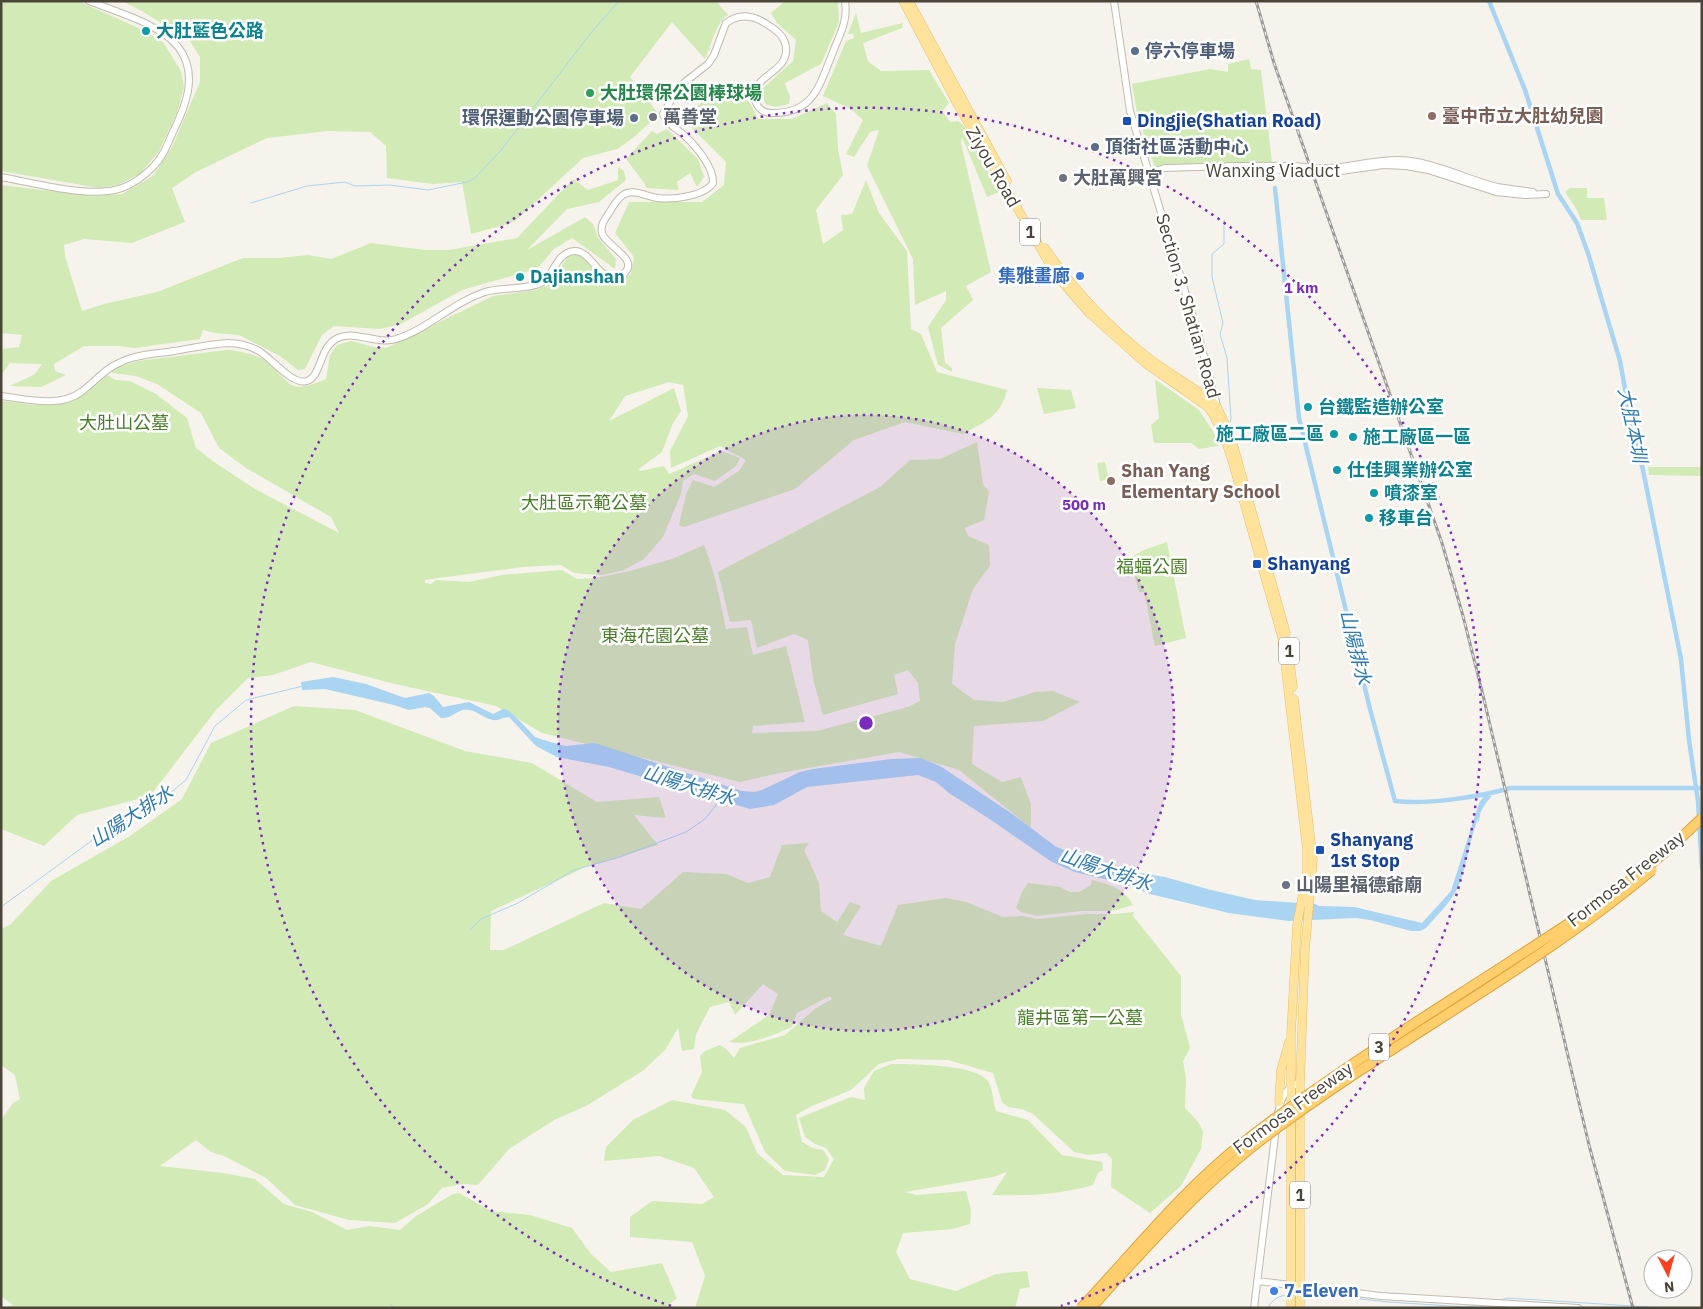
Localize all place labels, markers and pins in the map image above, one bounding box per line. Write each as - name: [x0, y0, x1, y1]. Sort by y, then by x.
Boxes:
- place label: 大肚藍色公路: [156, 19, 264, 42]
- marker: 大肚藍色公路: [140, 25, 152, 37]
- place label: 停六停車場: [1145, 39, 1235, 62]
- marker: 停六停車場: [1129, 45, 1141, 57]
- place label: 大肚環保公園棒球場: [600, 81, 762, 104]
- marker: 大肚環保公園棒球場: [584, 87, 596, 99]
- place label: 臺中市立大肚幼兒園: [1442, 104, 1604, 127]
- place label: 萬善堂: [663, 105, 717, 128]
- place label: 環保運動公園停車場: [462, 106, 624, 129]
- place label: Dingjie(Shatian Road): [1137, 109, 1321, 132]
- marker: 臺中市立大肚幼兒園: [1426, 110, 1438, 122]
- marker: 萬善堂: [647, 111, 659, 123]
- marker: 環保運動公園停車場: [628, 112, 640, 124]
- marker: Dingjie(Shatian Road): [1121, 115, 1133, 127]
- place label: 頂街社區活動中心: [1105, 135, 1249, 158]
- marker: 頂街社區活動中心: [1089, 141, 1101, 153]
- place label: 大肚萬興宮: [1073, 166, 1163, 189]
- marker: 大肚萬興宮: [1057, 172, 1069, 184]
- place label: 集雅畫廊: [998, 264, 1070, 287]
- place label: Dajianshan: [530, 265, 625, 288]
- marker: 集雅畫廊: [1074, 270, 1086, 282]
- marker: Dajianshan: [514, 271, 526, 283]
- place label: 台鐵監造辦公室: [1318, 395, 1444, 418]
- marker: 台鐵監造辦公室: [1302, 401, 1314, 413]
- place label: 施工廠區二區: [1216, 422, 1324, 445]
- place label: 施工廠區一區: [1363, 425, 1471, 448]
- marker: 施工廠區二區: [1328, 428, 1340, 440]
- marker: 施工廠區一區: [1347, 431, 1359, 443]
- place label: 仕佳興業辦公室: [1347, 458, 1473, 481]
- place label: Shan Yang Elementary School: [1121, 459, 1280, 503]
- marker: 仕佳興業辦公室: [1331, 464, 1343, 476]
- marker: Shan Yang Elementary School: [1105, 475, 1117, 487]
- place label: 噴漆室: [1384, 481, 1438, 504]
- marker: 噴漆室: [1368, 487, 1380, 499]
- place label: 移車台: [1379, 506, 1433, 529]
- marker: 移車台: [1363, 512, 1375, 524]
- place label: Shanyang: [1267, 552, 1350, 575]
- marker: Shanyang: [1251, 558, 1263, 570]
- centre of rings: [857, 714, 875, 732]
- place label: Shanyang 1st Stop: [1330, 828, 1413, 872]
- marker: Shanyang 1st Stop: [1314, 844, 1326, 856]
- place label: 山陽里福德爺廟: [1296, 873, 1422, 896]
- marker: 山陽里福德爺廟: [1280, 879, 1292, 891]
- place label: 7-Eleven: [1284, 1279, 1359, 1302]
- marker: 7-Eleven: [1268, 1285, 1280, 1297]

